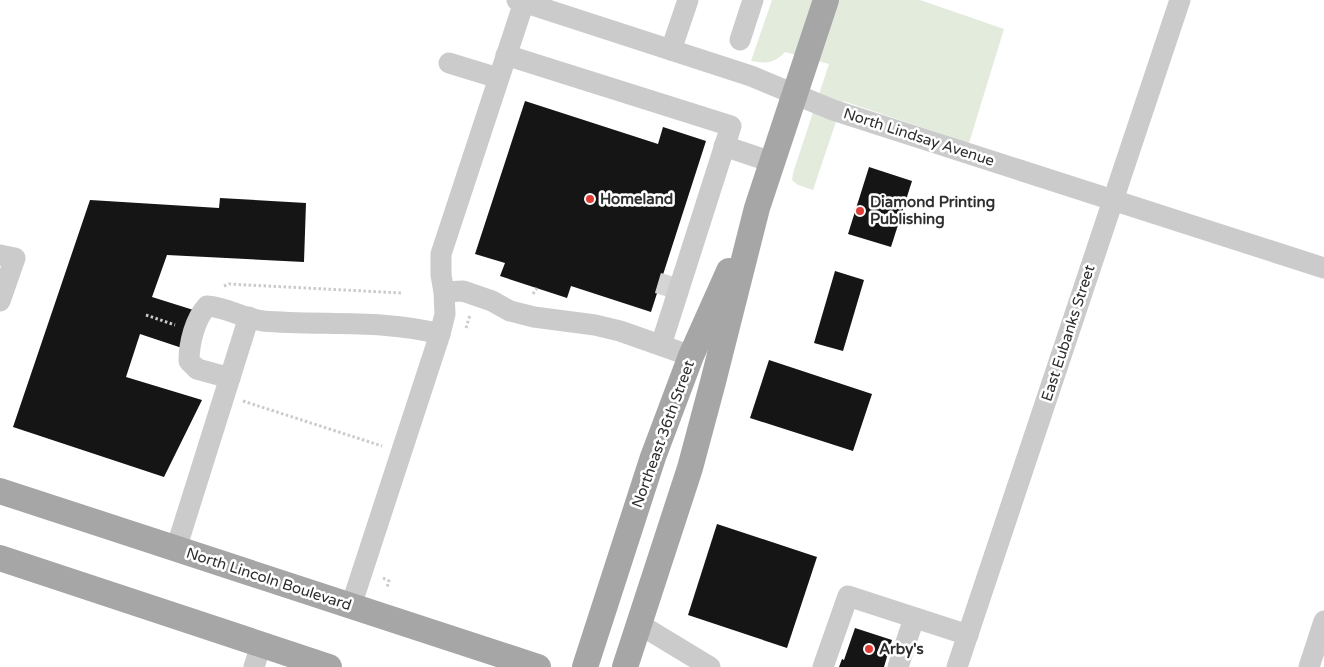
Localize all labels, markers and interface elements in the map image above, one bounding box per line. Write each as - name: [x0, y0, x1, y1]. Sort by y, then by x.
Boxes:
- street label: North Lindsay Avenue: [841, 104, 997, 170]
- place label: Homeland: [600, 190, 673, 208]
- marker: Homeland: [584, 193, 596, 205]
- place label: Diamond Printing Publishing: [870, 193, 995, 229]
- marker: Diamond Printing Publishing: [854, 205, 866, 217]
- street label: East Eubanks Street: [1037, 262, 1099, 403]
- street label: Northeast 36th Street: [628, 357, 698, 510]
- street label: North Lincoln Boulevard: [184, 544, 354, 614]
- place label: Arby's: [879, 640, 924, 659]
- marker: Arby's: [863, 643, 875, 655]

